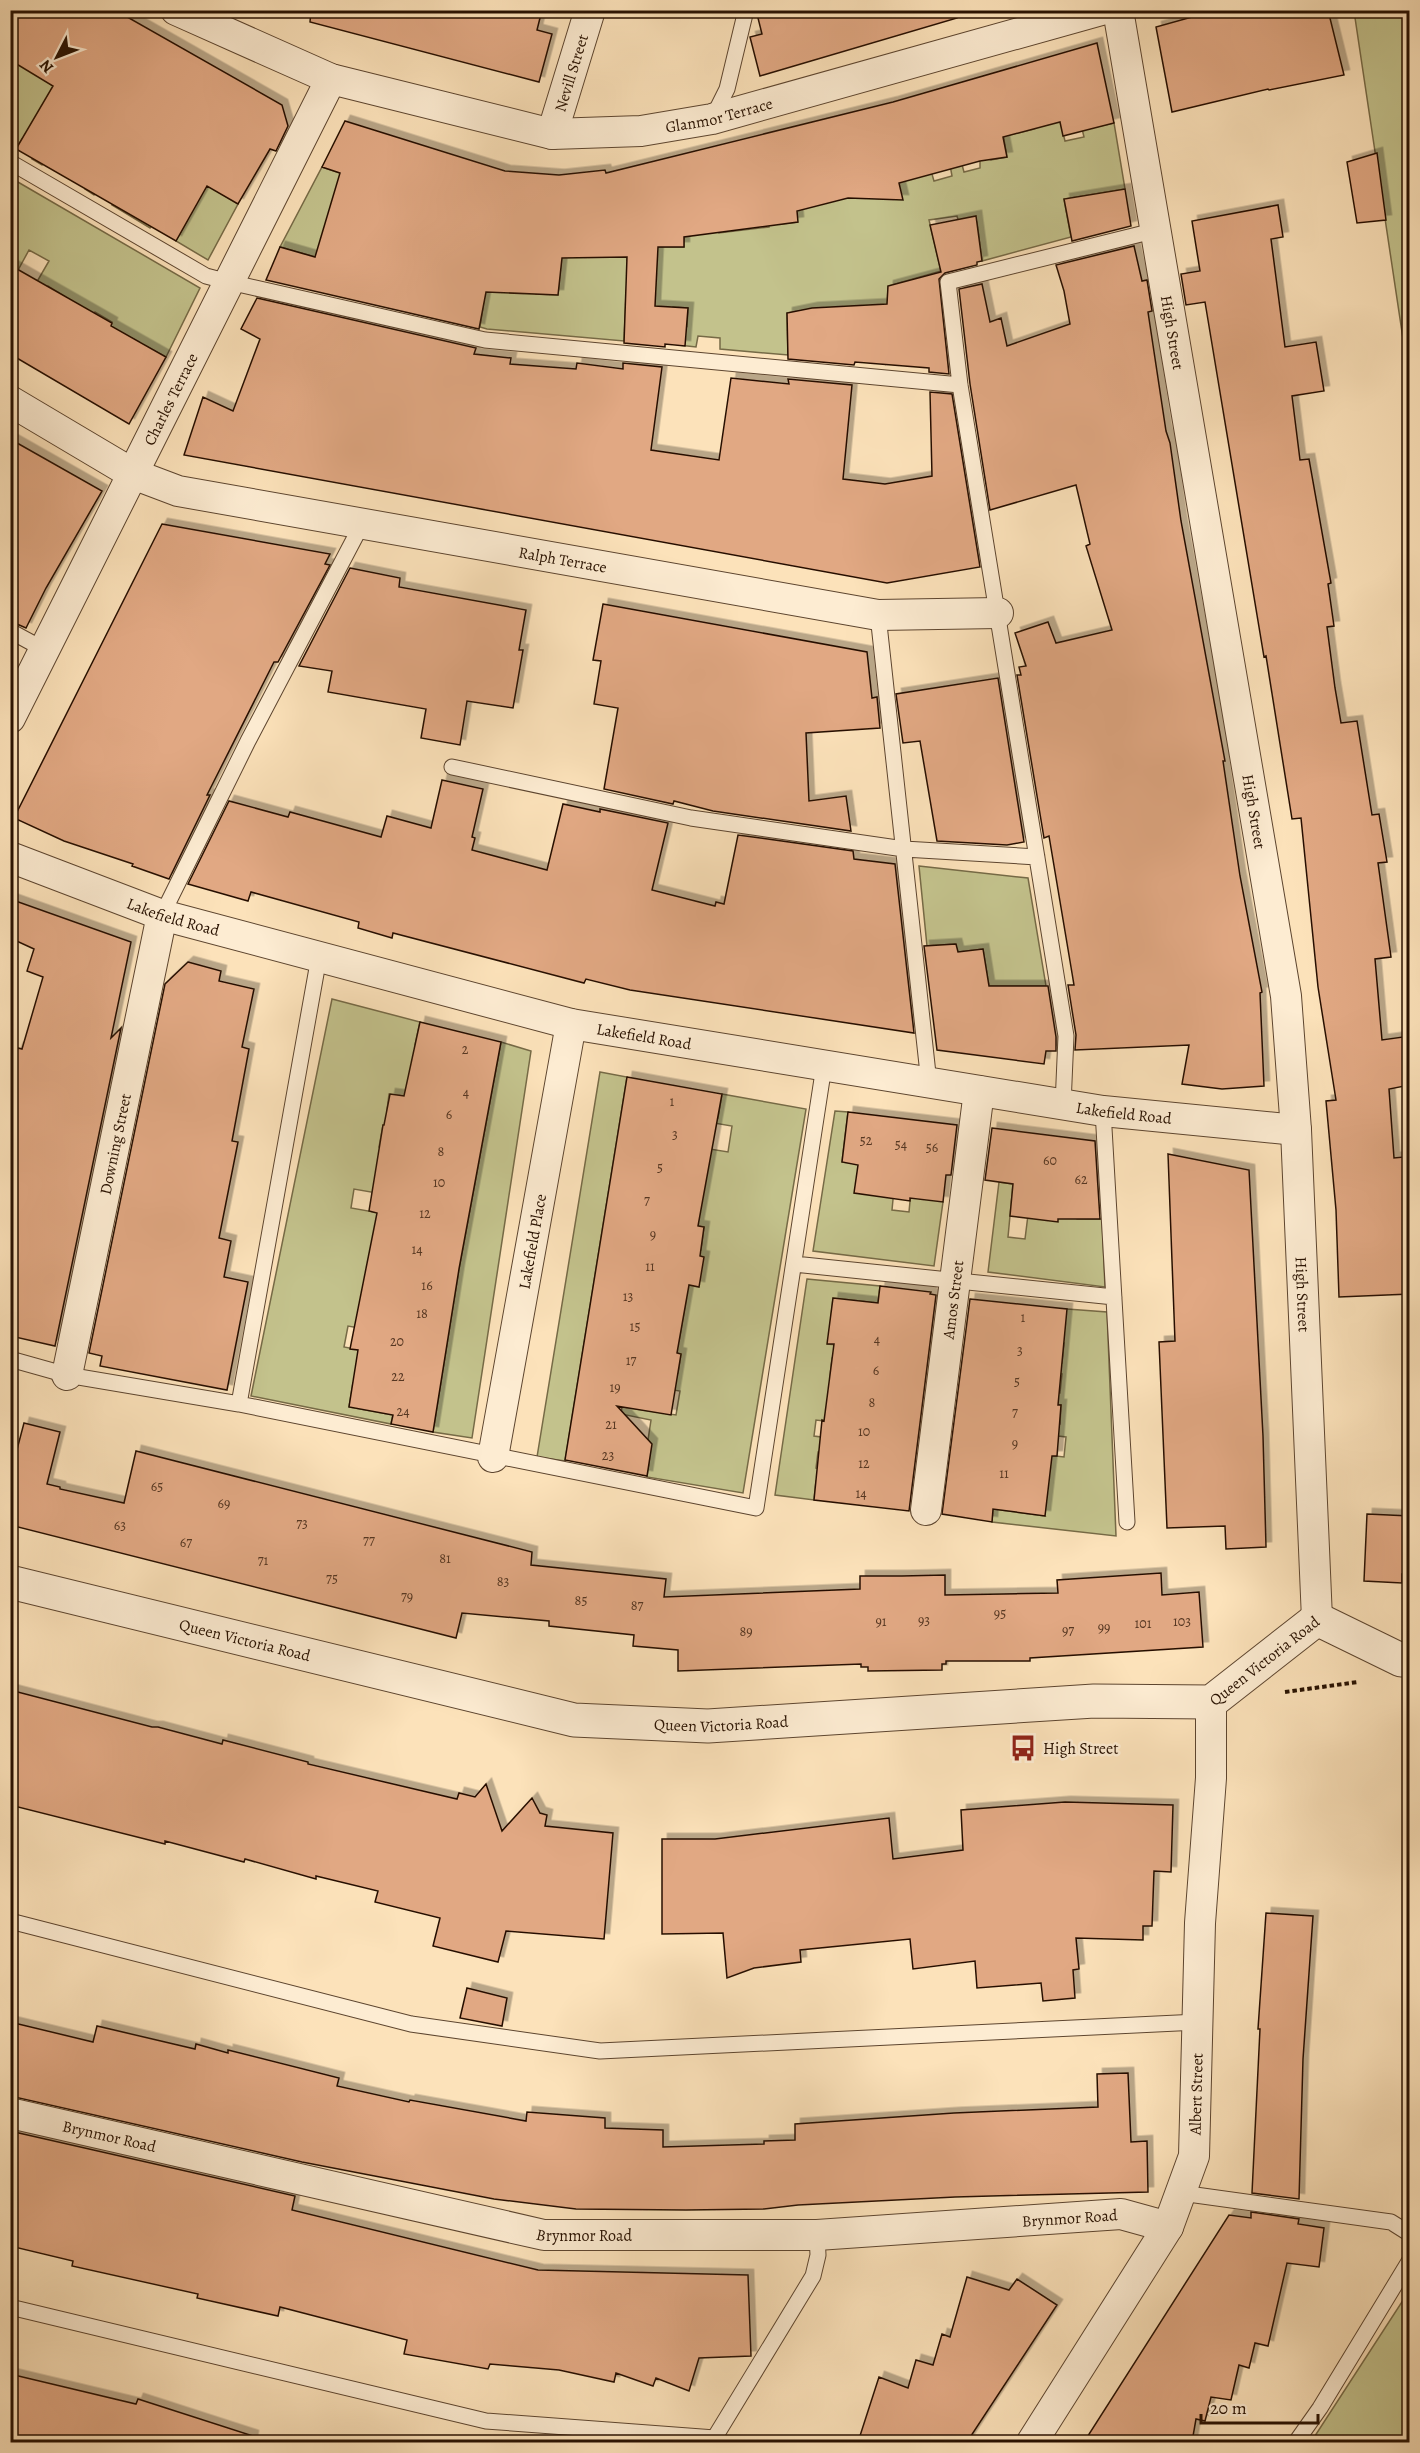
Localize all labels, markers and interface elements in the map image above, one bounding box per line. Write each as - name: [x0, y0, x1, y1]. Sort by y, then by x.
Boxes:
- north arrow: [27, 27, 87, 87]
- street label: Nevill Street: [549, 31, 594, 115]
- text: N: [34, 54, 59, 78]
- street label: Glanmor Terrace: [664, 93, 775, 139]
- street label: High Street: [1155, 293, 1189, 372]
- street label: Charles Terrace: [139, 349, 204, 450]
- street label: Ralph Terrace: [517, 542, 609, 579]
- street label: High Street: [1236, 773, 1271, 851]
- street label: Lakefield Road: [123, 893, 222, 942]
- street label: Lakefield Road: [595, 1018, 693, 1056]
- house number: 2: [462, 1040, 469, 1059]
- house number: 4: [463, 1083, 469, 1102]
- street label: Downing Street: [95, 1091, 137, 1197]
- house number: 1: [670, 1092, 675, 1111]
- street label: Lakefield Road: [1074, 1097, 1173, 1130]
- house number: 6: [446, 1105, 452, 1124]
- house number: 3: [672, 1125, 678, 1144]
- house number: 52: [860, 1131, 873, 1150]
- house number: 54: [895, 1135, 907, 1154]
- house number: 56: [926, 1138, 938, 1157]
- house number: 8: [438, 1142, 445, 1161]
- house number: 60: [1043, 1151, 1057, 1170]
- house number: 5: [657, 1158, 663, 1177]
- house number: 62: [1074, 1170, 1088, 1189]
- house number: 10: [433, 1173, 445, 1192]
- house number: 7: [644, 1191, 650, 1210]
- street label: Lakefield Place: [513, 1192, 552, 1291]
- house number: 12: [419, 1204, 431, 1223]
- house number: 9: [650, 1225, 656, 1244]
- house number: 14: [411, 1240, 423, 1259]
- street label: High Street: [1289, 1256, 1315, 1333]
- house number: 11: [645, 1257, 655, 1276]
- street label: Amos Street: [938, 1259, 969, 1342]
- house number: 16: [421, 1276, 433, 1295]
- house number: 13: [623, 1287, 633, 1306]
- house number: 18: [416, 1304, 428, 1323]
- house number: 1: [1021, 1308, 1026, 1327]
- house number: 15: [630, 1317, 640, 1336]
- house number: 4: [874, 1330, 880, 1349]
- house number: 20: [390, 1332, 404, 1351]
- house number: 3: [1017, 1341, 1023, 1360]
- house number: 17: [626, 1351, 636, 1370]
- house number: 6: [873, 1361, 879, 1380]
- house number: 22: [391, 1367, 405, 1386]
- house number: 5: [1014, 1372, 1020, 1391]
- house number: 19: [609, 1378, 621, 1397]
- house number: 8: [869, 1393, 876, 1412]
- house number: 24: [397, 1402, 410, 1421]
- house number: 7: [1012, 1403, 1018, 1422]
- house number: 21: [605, 1415, 617, 1434]
- house number: 10: [858, 1422, 870, 1441]
- house number: 9: [1012, 1434, 1018, 1453]
- house number: 23: [602, 1446, 614, 1465]
- house number: 12: [858, 1454, 870, 1473]
- house number: 11: [999, 1464, 1009, 1483]
- house number: 65: [151, 1477, 163, 1496]
- house number: 14: [855, 1484, 867, 1503]
- house number: 69: [218, 1494, 230, 1513]
- house number: 73: [296, 1514, 308, 1533]
- house number: 63: [114, 1516, 126, 1535]
- house number: 77: [363, 1531, 375, 1550]
- house number: 67: [180, 1533, 192, 1552]
- house number: 81: [439, 1549, 451, 1568]
- house number: 71: [258, 1551, 269, 1570]
- house number: 75: [326, 1569, 338, 1588]
- house number: 83: [497, 1572, 509, 1591]
- house number: 79: [401, 1587, 413, 1606]
- house number: 85: [575, 1591, 587, 1610]
- house number: 87: [631, 1596, 643, 1615]
- house number: 95: [994, 1604, 1006, 1623]
- house number: 93: [918, 1611, 930, 1630]
- street label: Queen Victoria Road: [1205, 1611, 1325, 1711]
- house number: 91: [875, 1612, 887, 1631]
- house number: 103: [1173, 1612, 1191, 1631]
- street label: Queen Victoria Road: [177, 1614, 313, 1667]
- house number: 101: [1134, 1614, 1152, 1633]
- house number: 99: [1098, 1618, 1110, 1637]
- house number: 97: [1062, 1621, 1074, 1640]
- house number: 89: [739, 1622, 753, 1641]
- street label: Queen Victoria Road: [654, 1711, 789, 1738]
- bus stop icon: High Street: [1008, 1733, 1038, 1763]
- place label: High Street: [1043, 1738, 1119, 1760]
- street label: Albert Street: [1185, 2053, 1209, 2136]
- street label: Brynmor Road: [60, 2115, 159, 2158]
- street label: Brynmor Road: [1021, 2204, 1119, 2233]
- street label: Brynmor Road: [534, 2224, 632, 2247]
- scale bar: [1201, 2387, 1318, 2425]
- text: 20 m: [1210, 2396, 1247, 2420]

